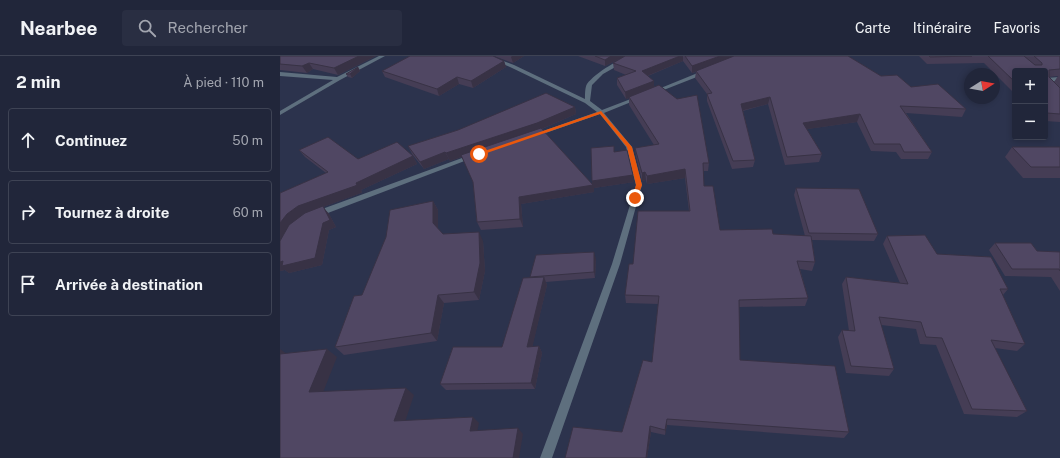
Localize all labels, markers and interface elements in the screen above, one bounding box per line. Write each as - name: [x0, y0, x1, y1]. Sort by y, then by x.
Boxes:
- search box: [122, 10, 402, 46]
- text: Nearbee: [20, 17, 98, 39]
- icon: search: [136, 17, 158, 39]
- text: Rechercher: [168, 19, 248, 36]
- text: Carte: [855, 20, 891, 36]
- text: Itinéraire: [913, 20, 971, 36]
- text: Favoris: [993, 20, 1040, 36]
- north arrow: [964, 68, 1000, 104]
- map controls: [1012, 68, 1048, 140]
- button: +: [1012, 68, 1048, 104]
- text: 2 min: [16, 72, 61, 92]
- text: À pied · 110 m: [183, 75, 264, 90]
- button: −: [1012, 104, 1048, 140]
- icon: ahead: [17, 129, 39, 151]
- text: Continuez: [55, 132, 127, 149]
- text: 50 m: [232, 133, 263, 148]
- route start: [470, 145, 488, 163]
- route end: [626, 189, 644, 207]
- icon: right: [17, 201, 39, 223]
- text: Tournez à droite: [55, 204, 169, 221]
- text: 60 m: [233, 205, 263, 220]
- icon: arrive: [17, 273, 39, 295]
- text: Arrivée à destination: [55, 276, 203, 293]

